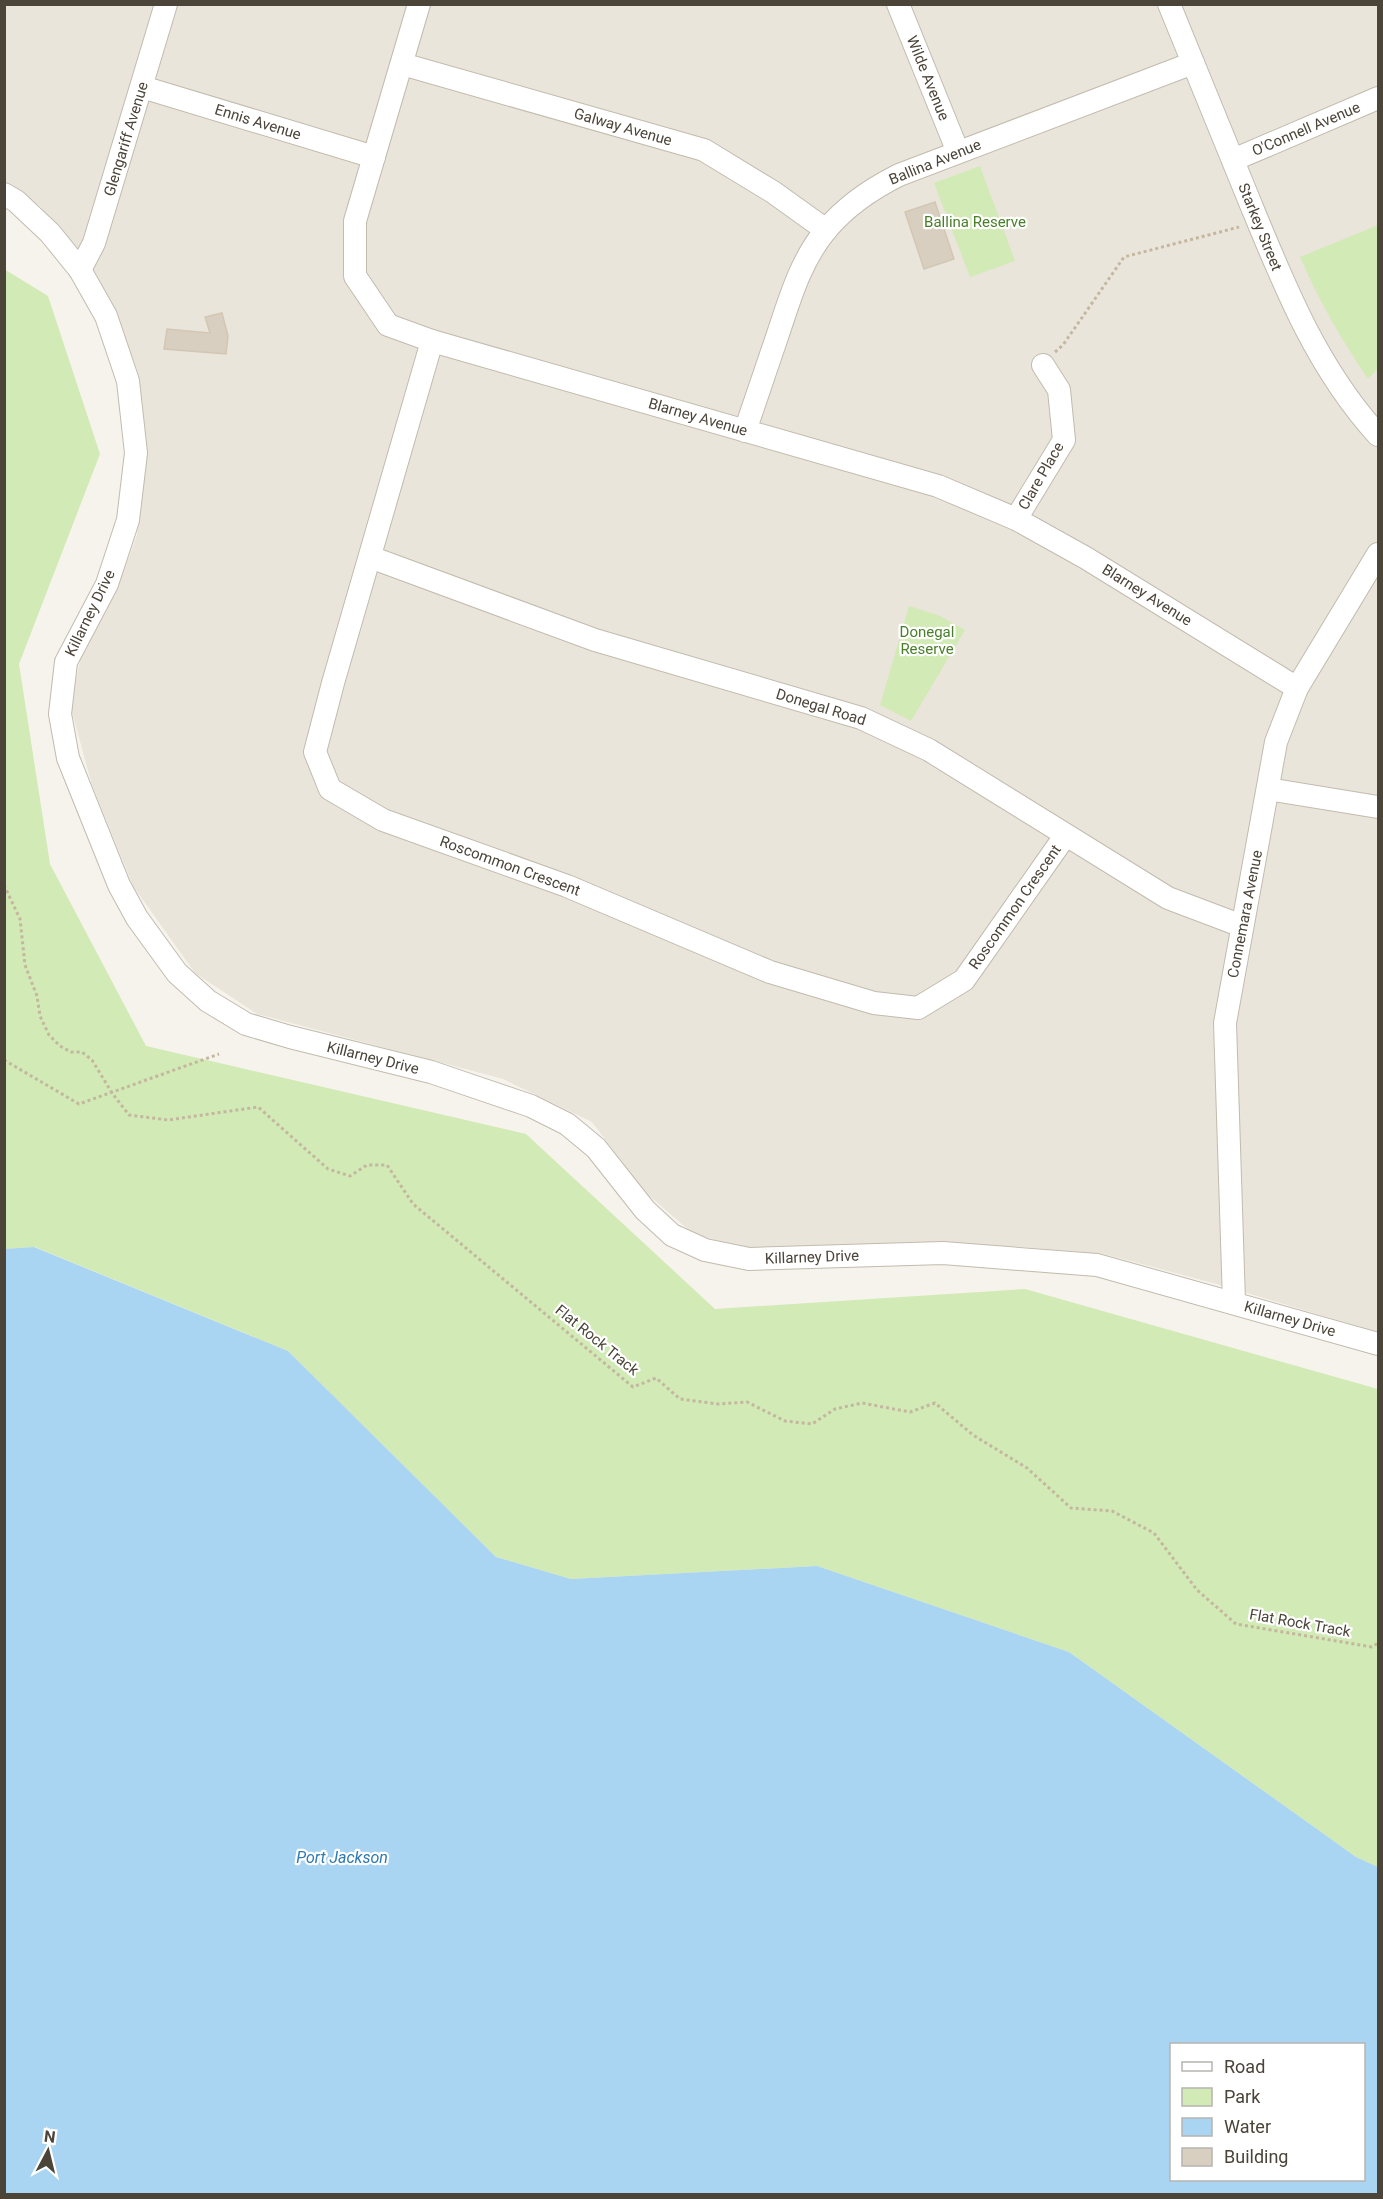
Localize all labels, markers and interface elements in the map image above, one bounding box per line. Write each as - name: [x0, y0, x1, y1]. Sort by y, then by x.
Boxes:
- street label: Wilde Avenue: [903, 33, 953, 123]
- street label: Glengariff Avenue: [100, 80, 152, 198]
- street label: O'Connell Avenue: [1249, 98, 1363, 160]
- street label: Ennis Avenue: [213, 100, 303, 144]
- street label: Galway Avenue: [572, 104, 674, 150]
- street label: Ballina Avenue: [886, 135, 984, 189]
- street label: Starkey Street: [1234, 181, 1286, 273]
- park label: Ballina Reserve: [924, 213, 1026, 231]
- street label: Blarney Avenue: [646, 394, 750, 440]
- street label: Clare Place: [1014, 439, 1068, 513]
- street label: Blarney Avenue: [1099, 560, 1195, 630]
- street label: Killarney Drive: [61, 567, 119, 659]
- park label: Donegal Reserve: [900, 623, 954, 658]
- street label: Donegal Road: [774, 685, 868, 729]
- street label: Roscommon Crescent: [437, 832, 583, 900]
- street label: Roscommon Crescent: [965, 841, 1065, 973]
- street label: Connemara Avenue: [1224, 848, 1266, 979]
- street label: Killarney Drive: [325, 1038, 421, 1078]
- street label: Killarney Drive: [765, 1246, 859, 1268]
- street label: Killarney Drive: [1242, 1297, 1338, 1341]
- street label: Flat Rock Track: [552, 1301, 643, 1379]
- street label: Flat Rock Track: [1248, 1605, 1352, 1641]
- water label: Port Jackson: [296, 1848, 388, 1867]
- legend: [1170, 2043, 1365, 2181]
- text: Road: [1224, 2056, 1265, 2077]
- text: Park: [1224, 2086, 1261, 2107]
- text: Water: [1224, 2116, 1271, 2137]
- north arrow: [18, 2121, 78, 2181]
- text: N: [43, 2126, 57, 2147]
- text: Building: [1224, 2146, 1288, 2167]

